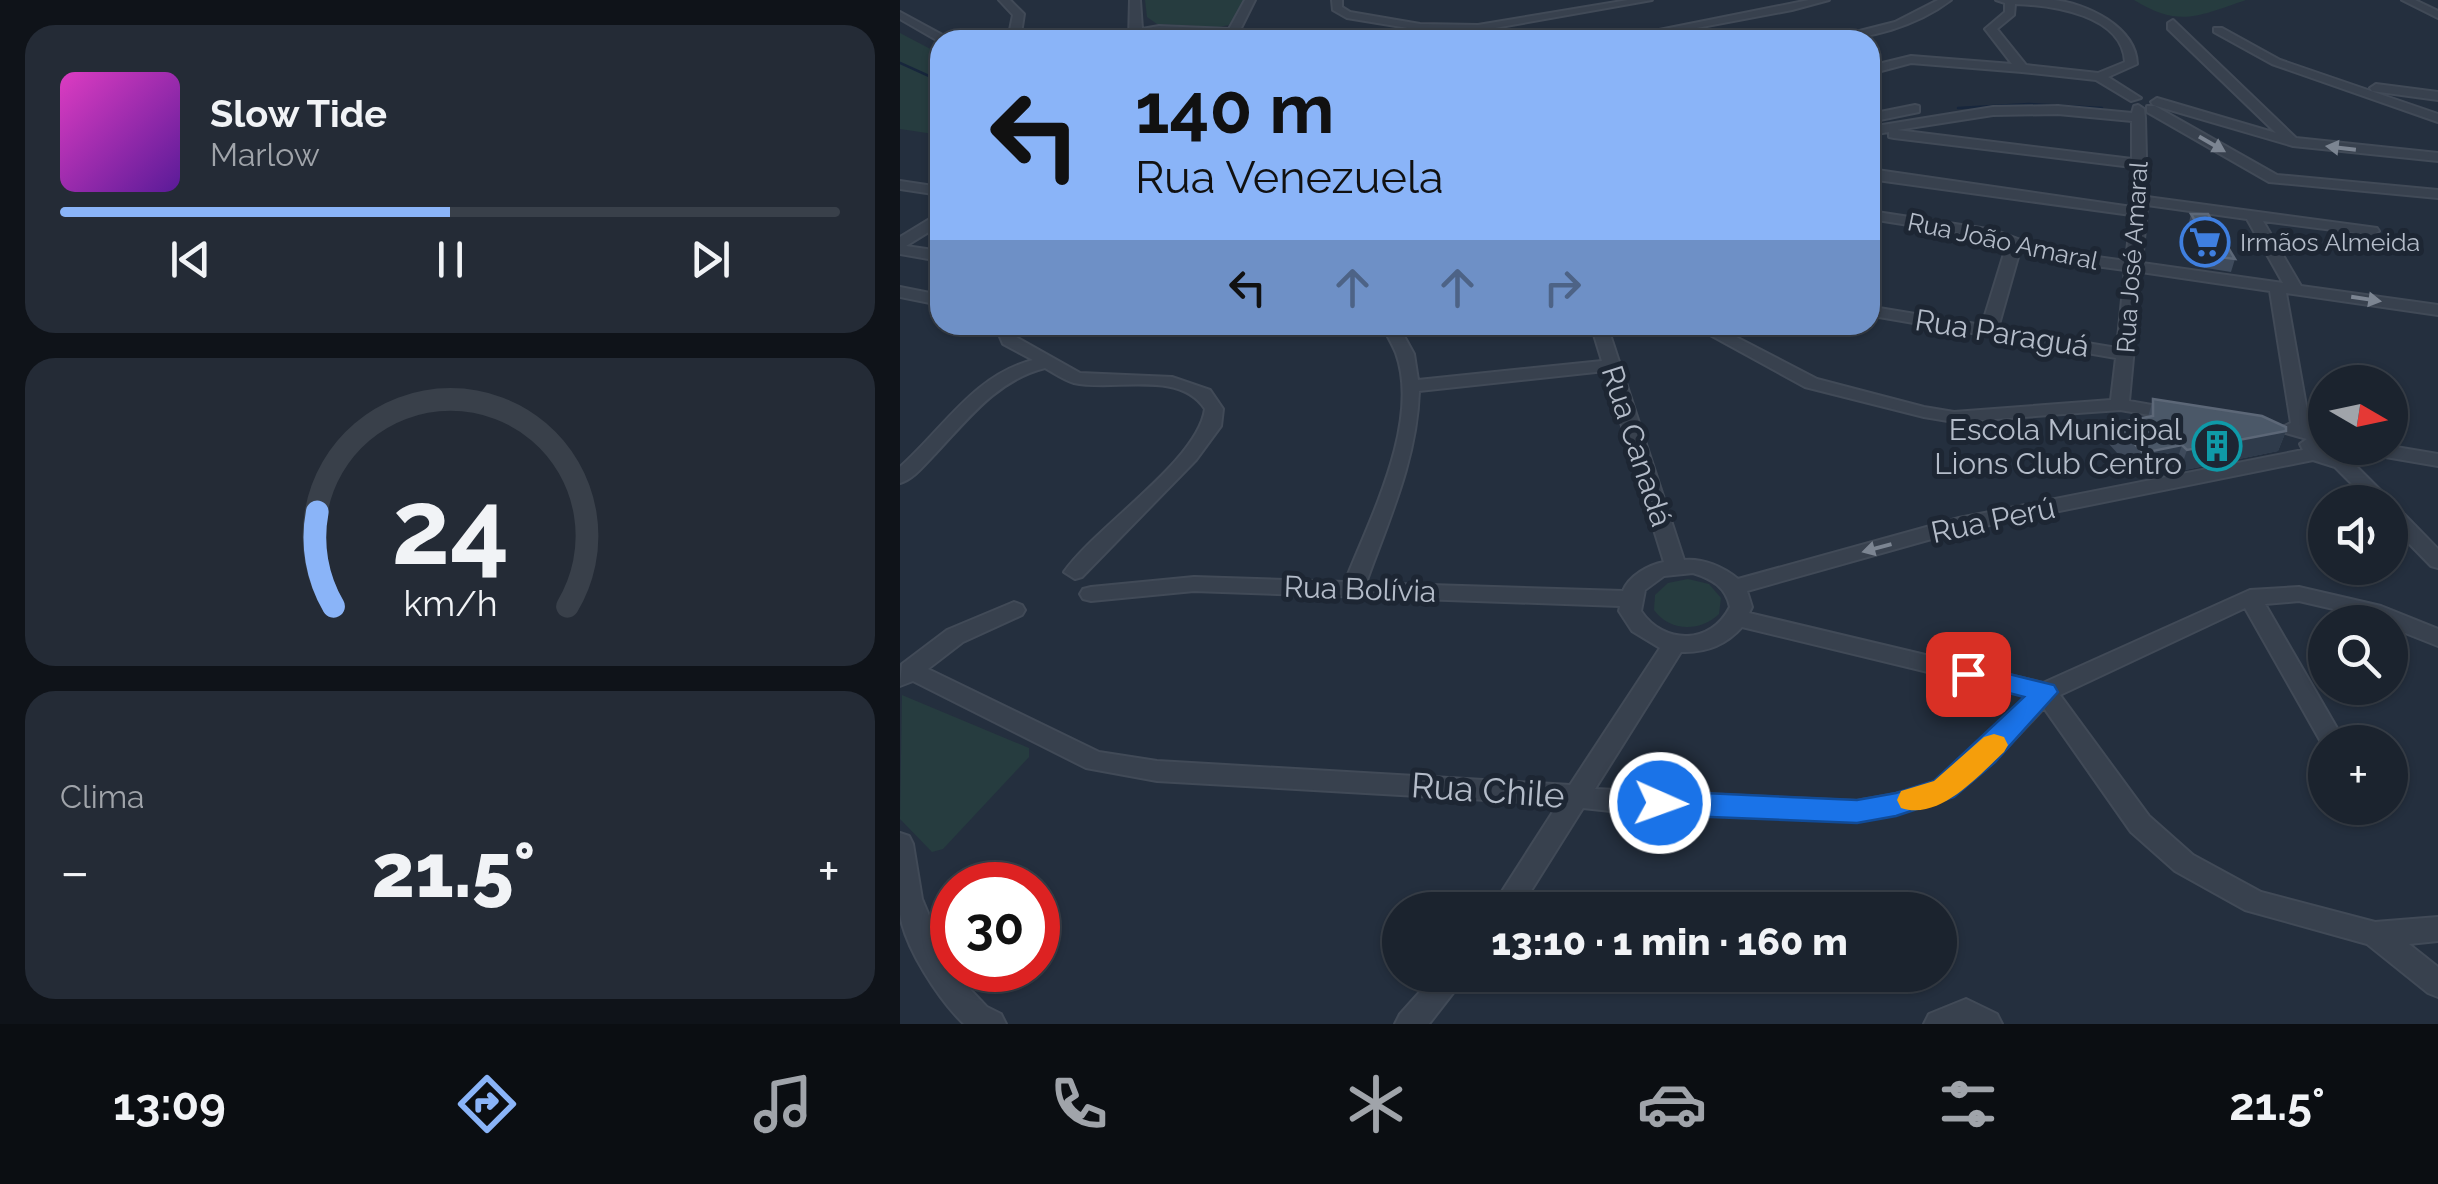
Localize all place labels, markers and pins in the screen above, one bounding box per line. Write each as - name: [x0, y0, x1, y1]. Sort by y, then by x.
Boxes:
- supermarket icon: Irmãos Almeida: [2179, 216, 2231, 268]
- place label: Irmãos Almeida: [2240, 227, 2420, 257]
- place label: Escola Municipal Lions Club Centro: [1934, 412, 2183, 481]
- building icon: Escola Municipal Lions Club Centro: [2191, 420, 2243, 472]
- pin: [1926, 632, 2011, 717]

